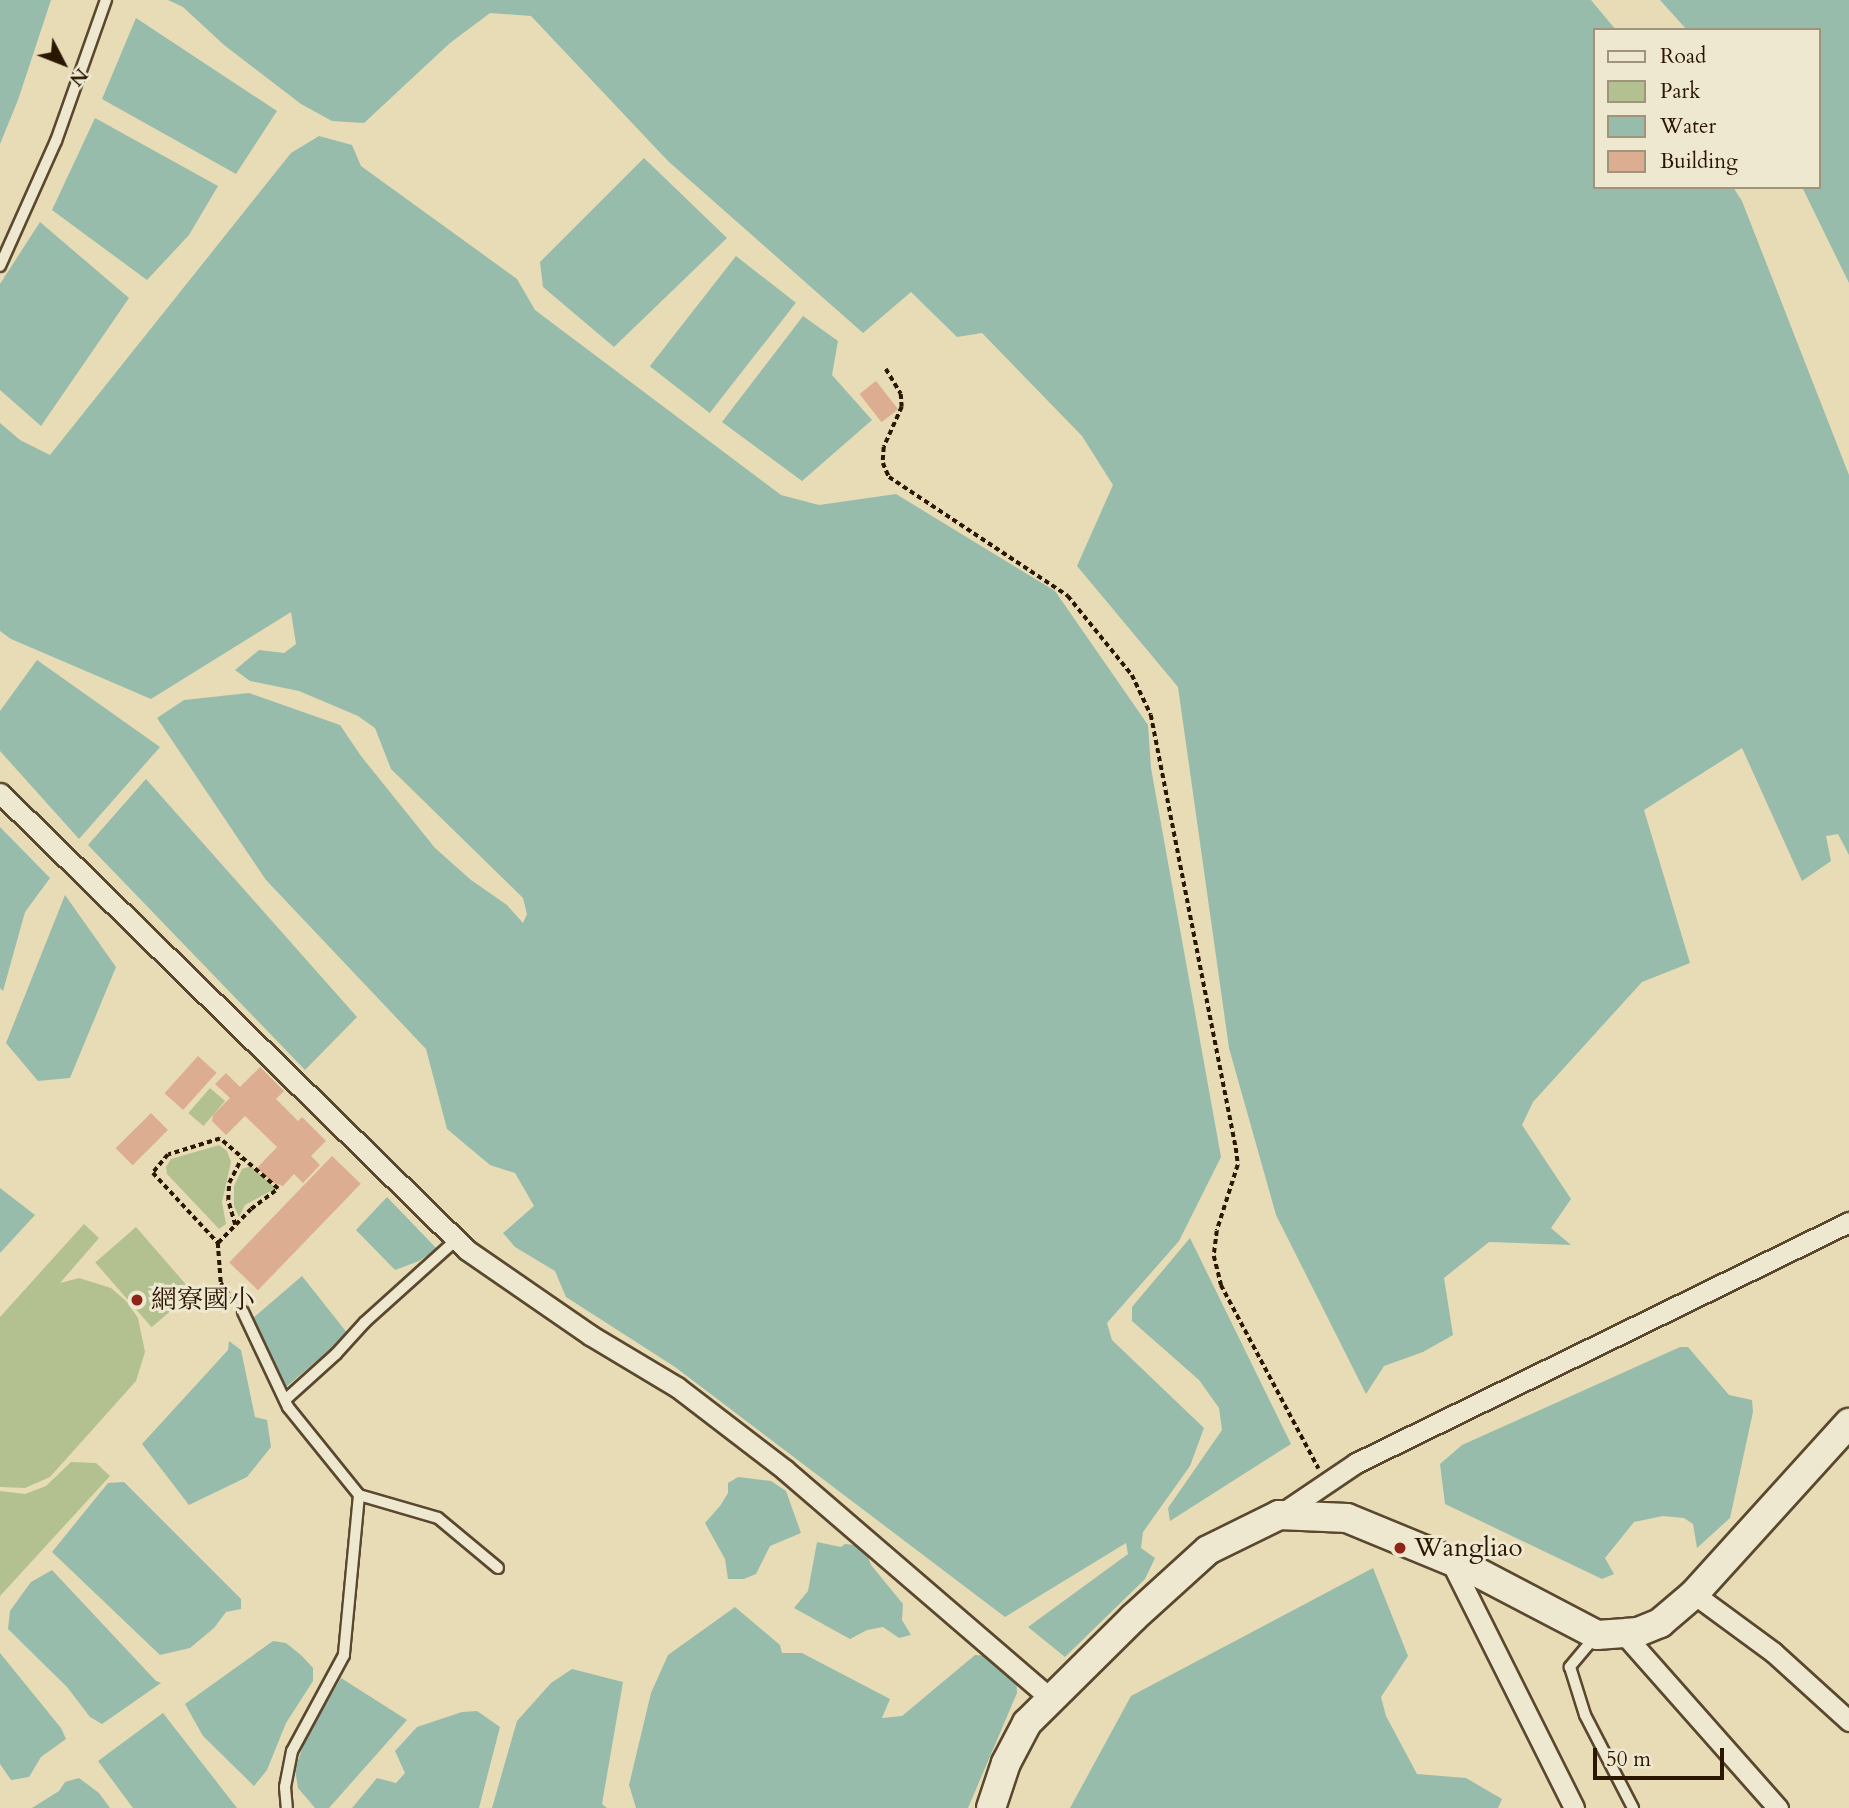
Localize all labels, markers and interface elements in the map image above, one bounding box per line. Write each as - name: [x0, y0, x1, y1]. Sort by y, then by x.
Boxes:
- north arrow: [28, 28, 98, 98]
- legend: [1594, 28, 1821, 189]
- text: Road: [1660, 42, 1706, 71]
- text: N: [63, 62, 94, 92]
- text: Park: [1660, 77, 1700, 106]
- text: Water: [1660, 112, 1716, 141]
- text: Building: [1660, 147, 1738, 176]
- place label: 網寮國小: [151, 1284, 255, 1316]
- marker: 網寮國小: [129, 1292, 145, 1308]
- place label: Wangliao: [1414, 1532, 1523, 1564]
- marker: Wangliao: [1392, 1540, 1408, 1556]
- scale bar: [1597, 1734, 1728, 1778]
- text: 50 m: [1606, 1745, 1651, 1774]

